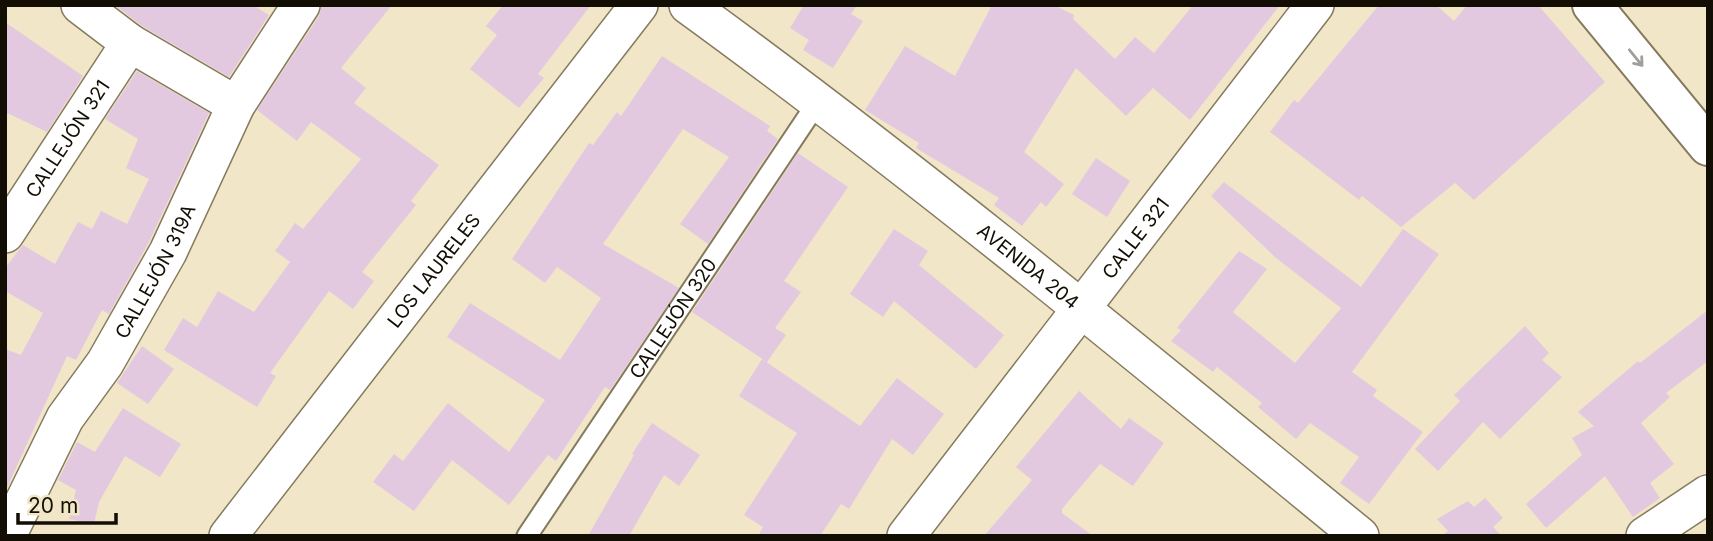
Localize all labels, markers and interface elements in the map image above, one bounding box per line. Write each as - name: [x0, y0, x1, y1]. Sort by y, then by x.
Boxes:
- one-way arrow: [1628, 49, 1643, 67]
- street label: CALLEJÓN 321: [21, 76, 115, 202]
- street label: CALLE 321: [1097, 193, 1174, 283]
- street label: CALLEJÓN 319A: [110, 201, 200, 343]
- street label: LOS LAURELES: [383, 209, 485, 332]
- street label: AVENIDA 204: [973, 219, 1083, 314]
- street label: CALLEJÓN 320: [625, 254, 722, 383]
- scale bar: [18, 482, 116, 526]
- text: 20 m: [28, 493, 78, 518]

